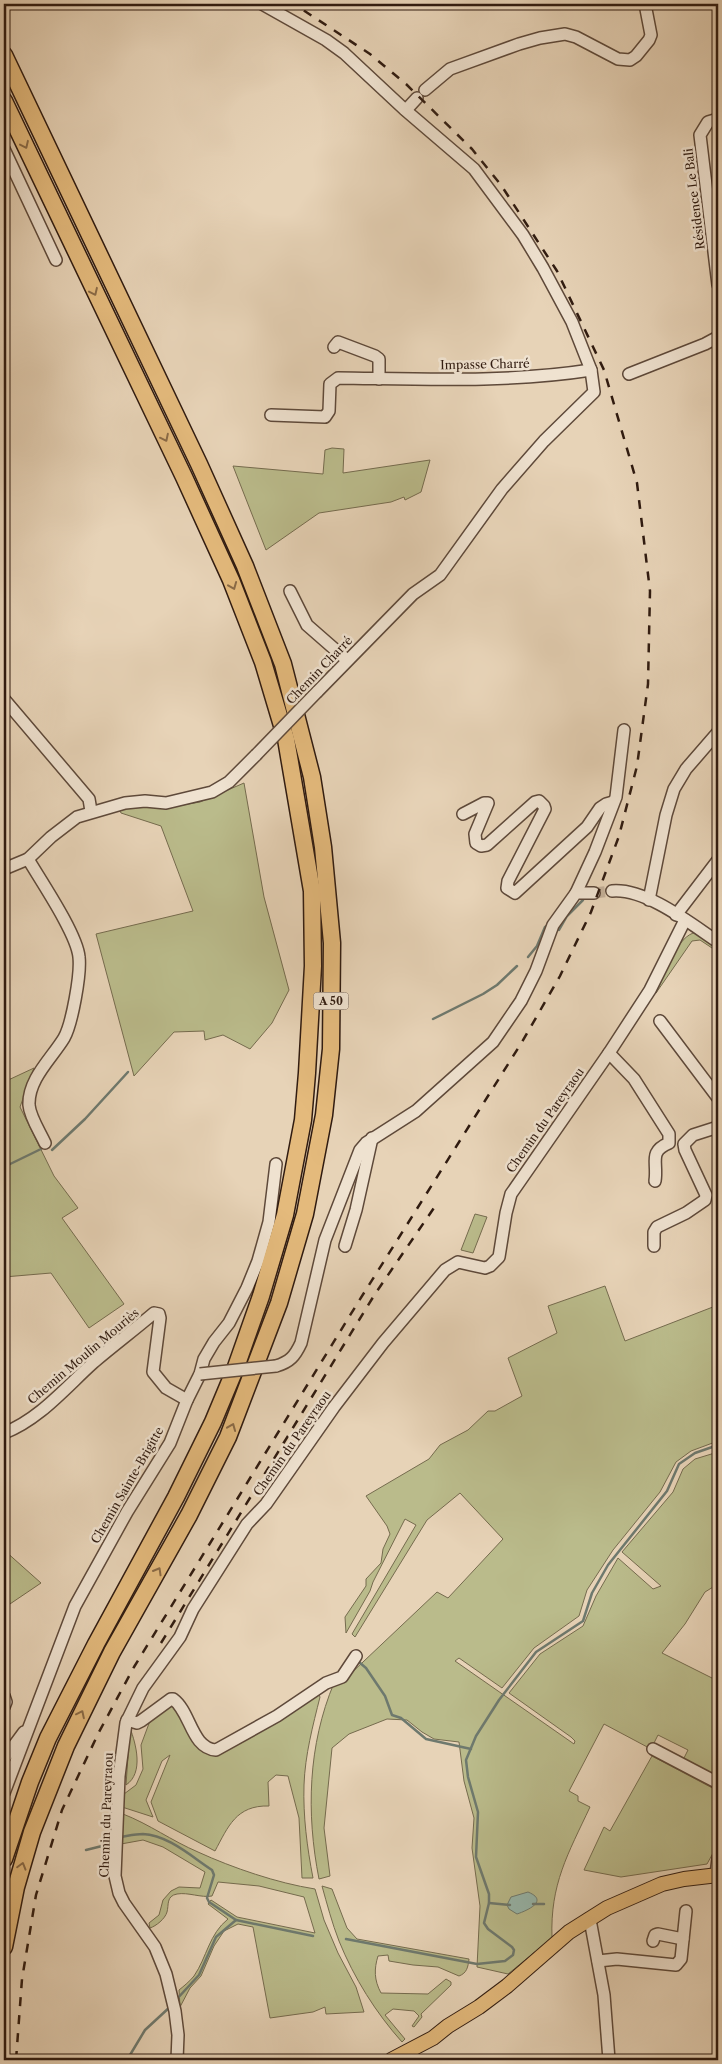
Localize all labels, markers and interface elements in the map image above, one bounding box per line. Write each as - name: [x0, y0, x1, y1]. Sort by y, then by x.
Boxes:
- one-way arrow: [18, 140, 29, 149]
- street label: Résidence Le Bali: [680, 147, 708, 250]
- one-way arrow: [88, 286, 98, 295]
- street label: Impasse Charré: [440, 356, 530, 372]
- one-way arrow: [159, 433, 169, 442]
- one-way arrow: [226, 581, 237, 590]
- street label: Chemin Charré: [283, 633, 355, 707]
- road number: A 50: [314, 992, 348, 1009]
- street label: Chemin du Pareyraou: [503, 1064, 587, 1176]
- street label: Chemin Moulin Mouriès: [24, 1305, 142, 1407]
- street label: Chemin du Pareyraou: [250, 1387, 334, 1499]
- one-way arrow: [226, 1423, 236, 1432]
- street label: Chemin Sainte-Brigitte: [87, 1424, 167, 1546]
- one-way arrow: [151, 1567, 161, 1576]
- one-way arrow: [75, 1710, 85, 1719]
- street label: Chemin du Pareyraou: [96, 1752, 116, 1878]
- one-way arrow: [17, 1862, 27, 1870]

